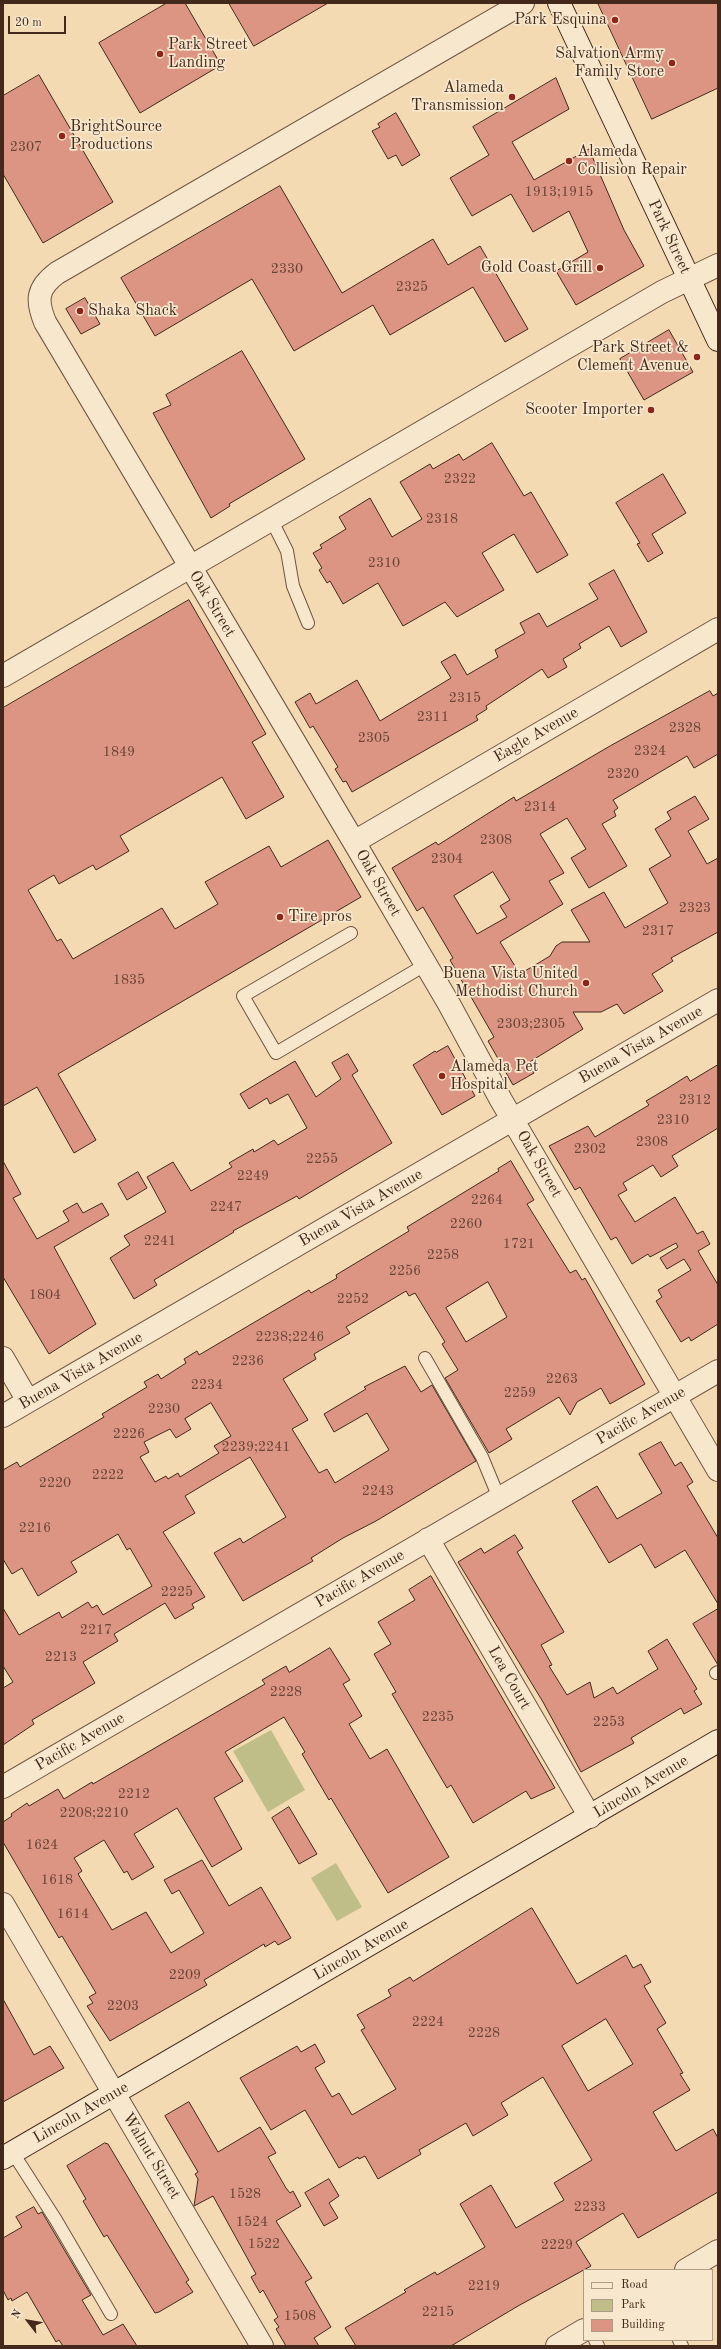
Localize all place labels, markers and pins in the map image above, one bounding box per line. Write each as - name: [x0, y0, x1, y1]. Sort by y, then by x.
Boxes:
- place label: Park Esquina: [514, 10, 607, 30]
- marker: Park Esquina: [610, 15, 620, 25]
- place label: Park Street Landing: [168, 35, 248, 73]
- place label: Salvation Army Family Store: [555, 44, 664, 82]
- marker: Park Street Landing: [155, 49, 165, 59]
- marker: Salvation Army Family Store: [667, 58, 677, 68]
- place label: Alameda Transmission: [411, 78, 504, 116]
- marker: Alameda Transmission: [507, 92, 517, 102]
- place label: BrightSource Productions: [70, 117, 162, 155]
- marker: BrightSource Productions: [57, 131, 67, 141]
- place label: Alameda Collision Repair: [577, 142, 687, 180]
- marker: Alameda Collision Repair: [564, 156, 574, 166]
- place label: Gold Coast Grill: [481, 258, 592, 278]
- marker: Gold Coast Grill: [595, 263, 605, 273]
- place label: Shaka Shack: [88, 301, 177, 321]
- marker: Shaka Shack: [75, 306, 85, 316]
- place label: Park Street & Clement Avenue: [577, 338, 689, 376]
- marker: Park Street & Clement Avenue: [692, 352, 702, 362]
- place label: Scooter Importer: [525, 400, 643, 420]
- marker: Scooter Importer: [646, 405, 656, 415]
- place label: Tire pros: [288, 907, 352, 927]
- marker: Tire pros: [275, 912, 285, 922]
- place label: Buena Vista United Methodist Church: [442, 964, 578, 1002]
- marker: Buena Vista United Methodist Church: [581, 978, 591, 988]
- place label: Alameda Pet Hospital: [450, 1057, 538, 1095]
- marker: Alameda Pet Hospital: [437, 1071, 447, 1081]

